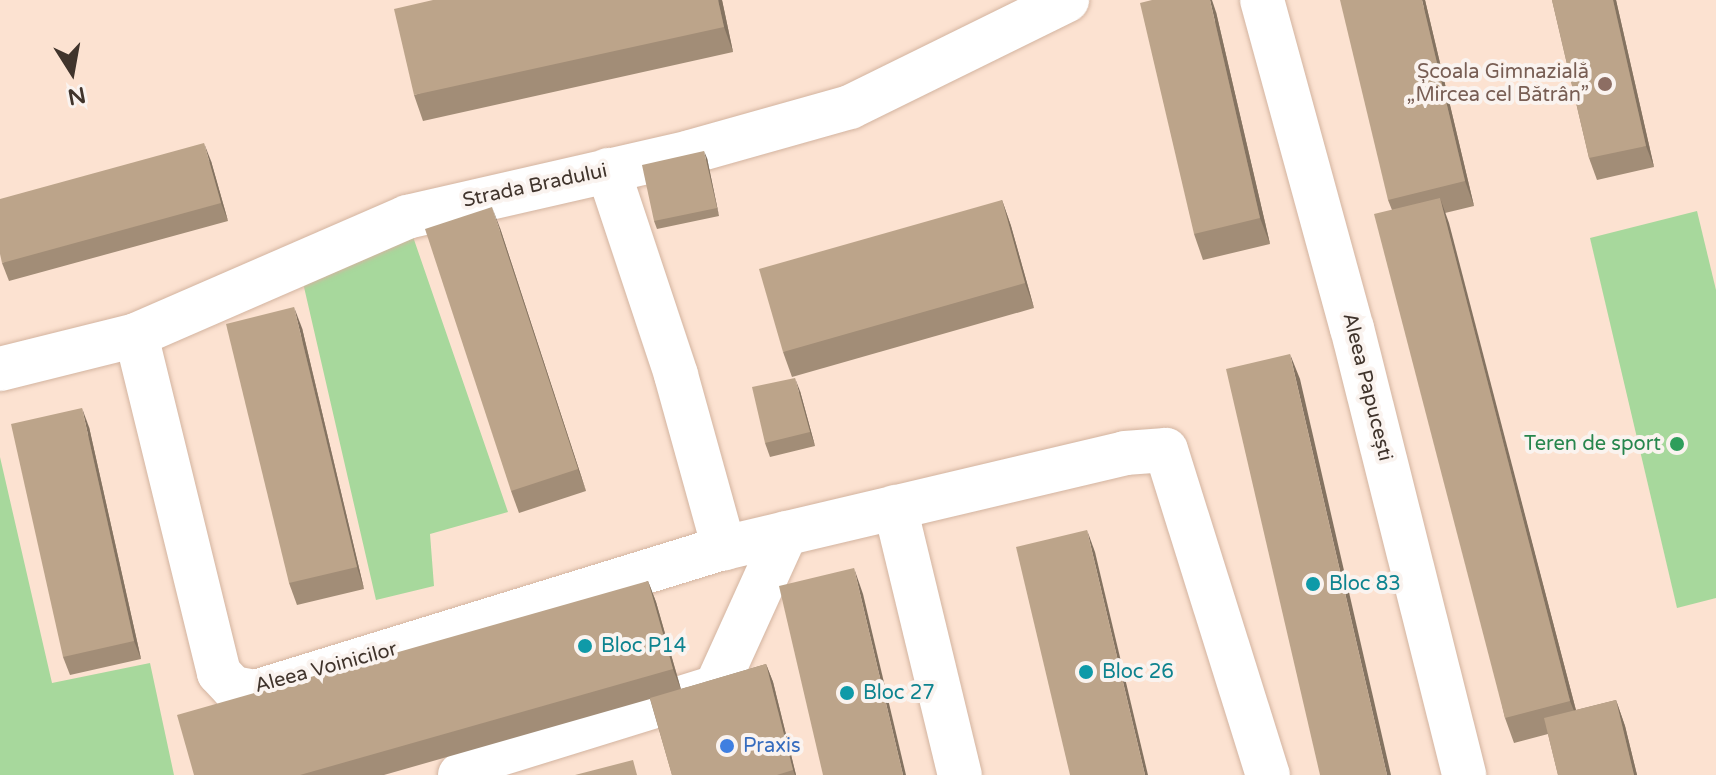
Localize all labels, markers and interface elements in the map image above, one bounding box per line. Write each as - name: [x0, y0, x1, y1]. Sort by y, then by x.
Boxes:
- north arrow: [32, 32, 112, 112]
- place label: Școala Gimnazială „Mircea cel Bătrân”: [1407, 60, 1589, 107]
- marker: Școala Gimnazială „Mircea cel Bătrân”: [1596, 75, 1614, 93]
- text: N: [65, 81, 88, 110]
- street label: Strada Bradului: [461, 159, 609, 213]
- street label: Aleea Papucești: [1337, 310, 1397, 464]
- place label: Teren de sport: [1524, 432, 1661, 456]
- marker: Teren de sport: [1668, 435, 1686, 453]
- place label: Bloc 83: [1329, 572, 1401, 596]
- marker: Bloc 83: [1304, 575, 1322, 593]
- place label: Bloc P14: [601, 634, 686, 658]
- street label: Aleea Voinicilor: [252, 637, 400, 699]
- marker: Bloc P14: [576, 637, 594, 655]
- place label: Bloc 26: [1102, 660, 1174, 684]
- marker: Bloc 26: [1077, 663, 1095, 681]
- place label: Bloc 27: [863, 681, 935, 705]
- marker: Bloc 27: [838, 684, 856, 702]
- place label: Praxis: [743, 734, 801, 758]
- marker: Praxis: [718, 737, 736, 755]

